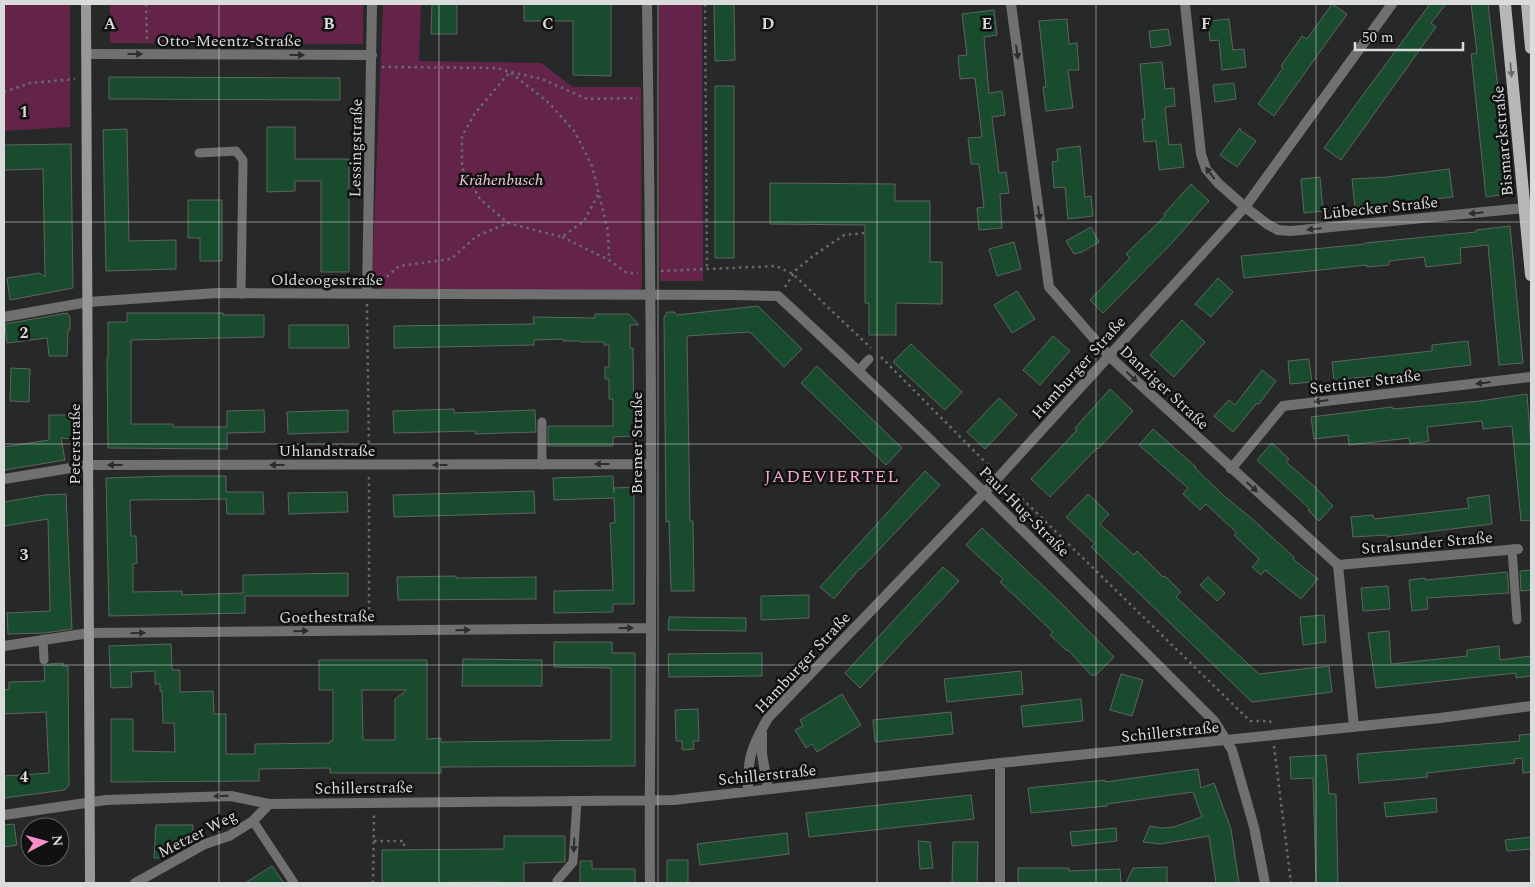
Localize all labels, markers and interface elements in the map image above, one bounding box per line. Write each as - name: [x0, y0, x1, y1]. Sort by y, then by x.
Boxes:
- text: A: [104, 12, 117, 36]
- text: B: [323, 12, 335, 36]
- text: C: [542, 12, 554, 36]
- text: D: [762, 12, 775, 36]
- text: E: [982, 12, 992, 36]
- text: F: [1201, 12, 1211, 36]
- scale bar: [1355, 20, 1462, 52]
- text: 50 m: [1362, 26, 1394, 49]
- street label: Otto-Meentz-Straße: [157, 29, 301, 53]
- one-way arrow: [1014, 44, 1022, 60]
- one-way arrow: [127, 50, 143, 58]
- one-way arrow: [289, 51, 305, 59]
- one-way arrow: [1507, 62, 1515, 78]
- street label: Bismarckstraße: [1486, 85, 1520, 197]
- street label: Lessingstraße: [343, 98, 369, 198]
- text: 1: [20, 100, 28, 124]
- one-way arrow: [1205, 166, 1215, 180]
- park label: Krähenbusch: [459, 168, 543, 192]
- street label: Lübecker Straße: [1321, 190, 1439, 226]
- one-way arrow: [1035, 205, 1043, 221]
- one-way arrow: [1468, 209, 1484, 217]
- one-way arrow: [1306, 225, 1322, 233]
- street label: Oldeoogestraße: [271, 268, 383, 292]
- street label: Hamburger Straße: [1026, 311, 1132, 425]
- text: 2: [20, 321, 29, 345]
- street label: Danziger Straße: [1114, 340, 1215, 436]
- street label: Stettiner Straße: [1308, 363, 1422, 401]
- one-way arrow: [1126, 371, 1138, 383]
- one-way arrow: [1475, 379, 1491, 387]
- street label: Bremer Straße: [625, 392, 649, 494]
- one-way arrow: [1313, 397, 1329, 405]
- street label: Peterstraße: [63, 403, 87, 485]
- street label: Uhlandstraße: [278, 439, 376, 463]
- one-way arrow: [106, 461, 122, 469]
- one-way arrow: [269, 461, 285, 469]
- one-way arrow: [431, 461, 447, 469]
- one-way arrow: [594, 461, 610, 469]
- street label: Paul-Hug-Straße: [973, 461, 1075, 563]
- district label: JADEVIERTEL: [764, 463, 900, 490]
- one-way arrow: [1245, 481, 1257, 493]
- street label: Stralsunder Straße: [1360, 525, 1494, 561]
- text: 3: [20, 543, 29, 567]
- street label: Goethestraße: [279, 604, 375, 630]
- street label: Hamburger Straße: [749, 606, 856, 719]
- one-way arrow: [618, 624, 634, 632]
- one-way arrow: [455, 626, 471, 634]
- one-way arrow: [293, 627, 309, 635]
- one-way arrow: [130, 628, 146, 636]
- street label: Schillerstraße: [1120, 715, 1220, 749]
- street label: Schillerstraße: [717, 758, 817, 792]
- text: 4: [20, 765, 29, 789]
- street label: Schillerstraße: [315, 775, 413, 801]
- one-way arrow: [213, 792, 229, 800]
- street label: Metzer Weg: [154, 804, 241, 864]
- north arrow: [20, 817, 70, 867]
- text: N: [46, 834, 68, 847]
- one-way arrow: [570, 837, 578, 853]

